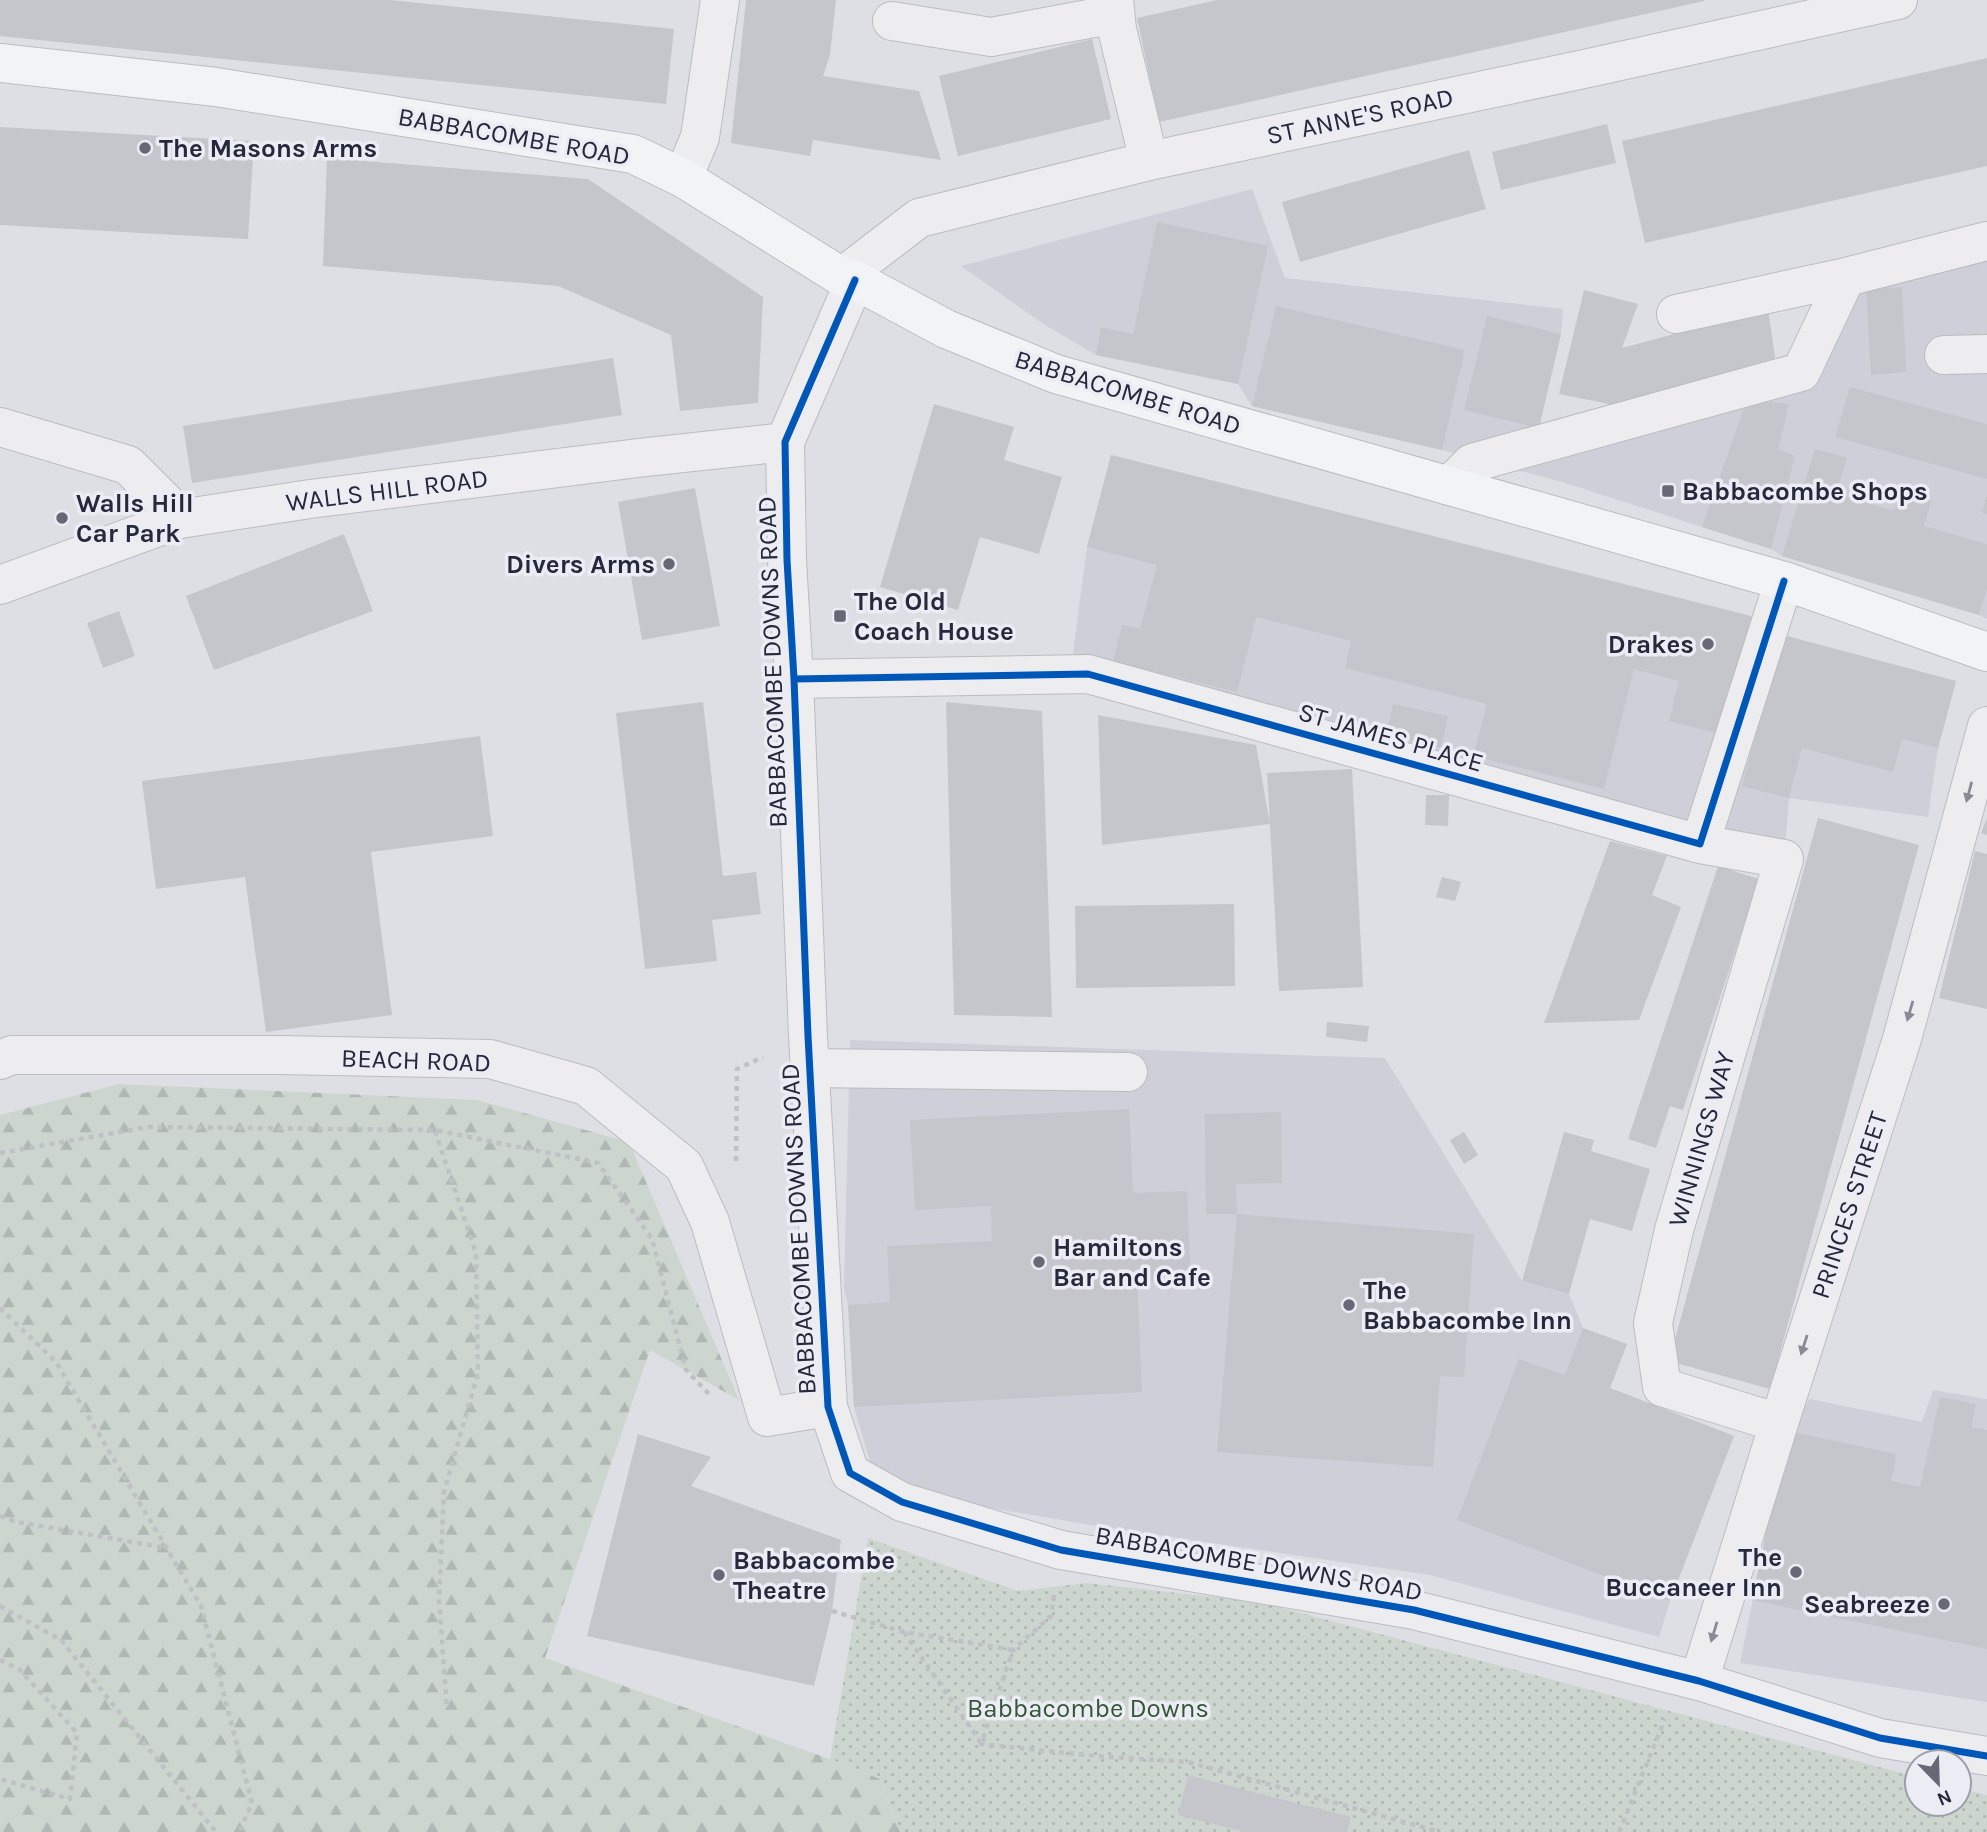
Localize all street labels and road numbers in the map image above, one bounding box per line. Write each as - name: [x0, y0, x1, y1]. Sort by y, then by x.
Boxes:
- street label: ST ANNE'S ROAD: [1264, 82, 1456, 151]
- street label: BABBACOMBE ROAD: [396, 101, 632, 172]
- street label: BABBACOMBE ROAD: [1011, 343, 1245, 442]
- street label: WALLS HILL ROAD: [284, 463, 490, 518]
- street label: BABBACOMBE DOWNS ROAD: [751, 496, 794, 828]
- street label: ST JAMES PLACE: [1295, 696, 1487, 779]
- street label: BEACH ROAD: [340, 1042, 491, 1079]
- street label: WINNINGS WAY: [1662, 1047, 1741, 1230]
- street label: BABBACOMBE DOWNS ROAD: [774, 1063, 823, 1395]
- street label: PRINCES STREET: [1805, 1108, 1894, 1303]
- street label: BABBACOMBE DOWNS ROAD: [1093, 1519, 1425, 1608]

